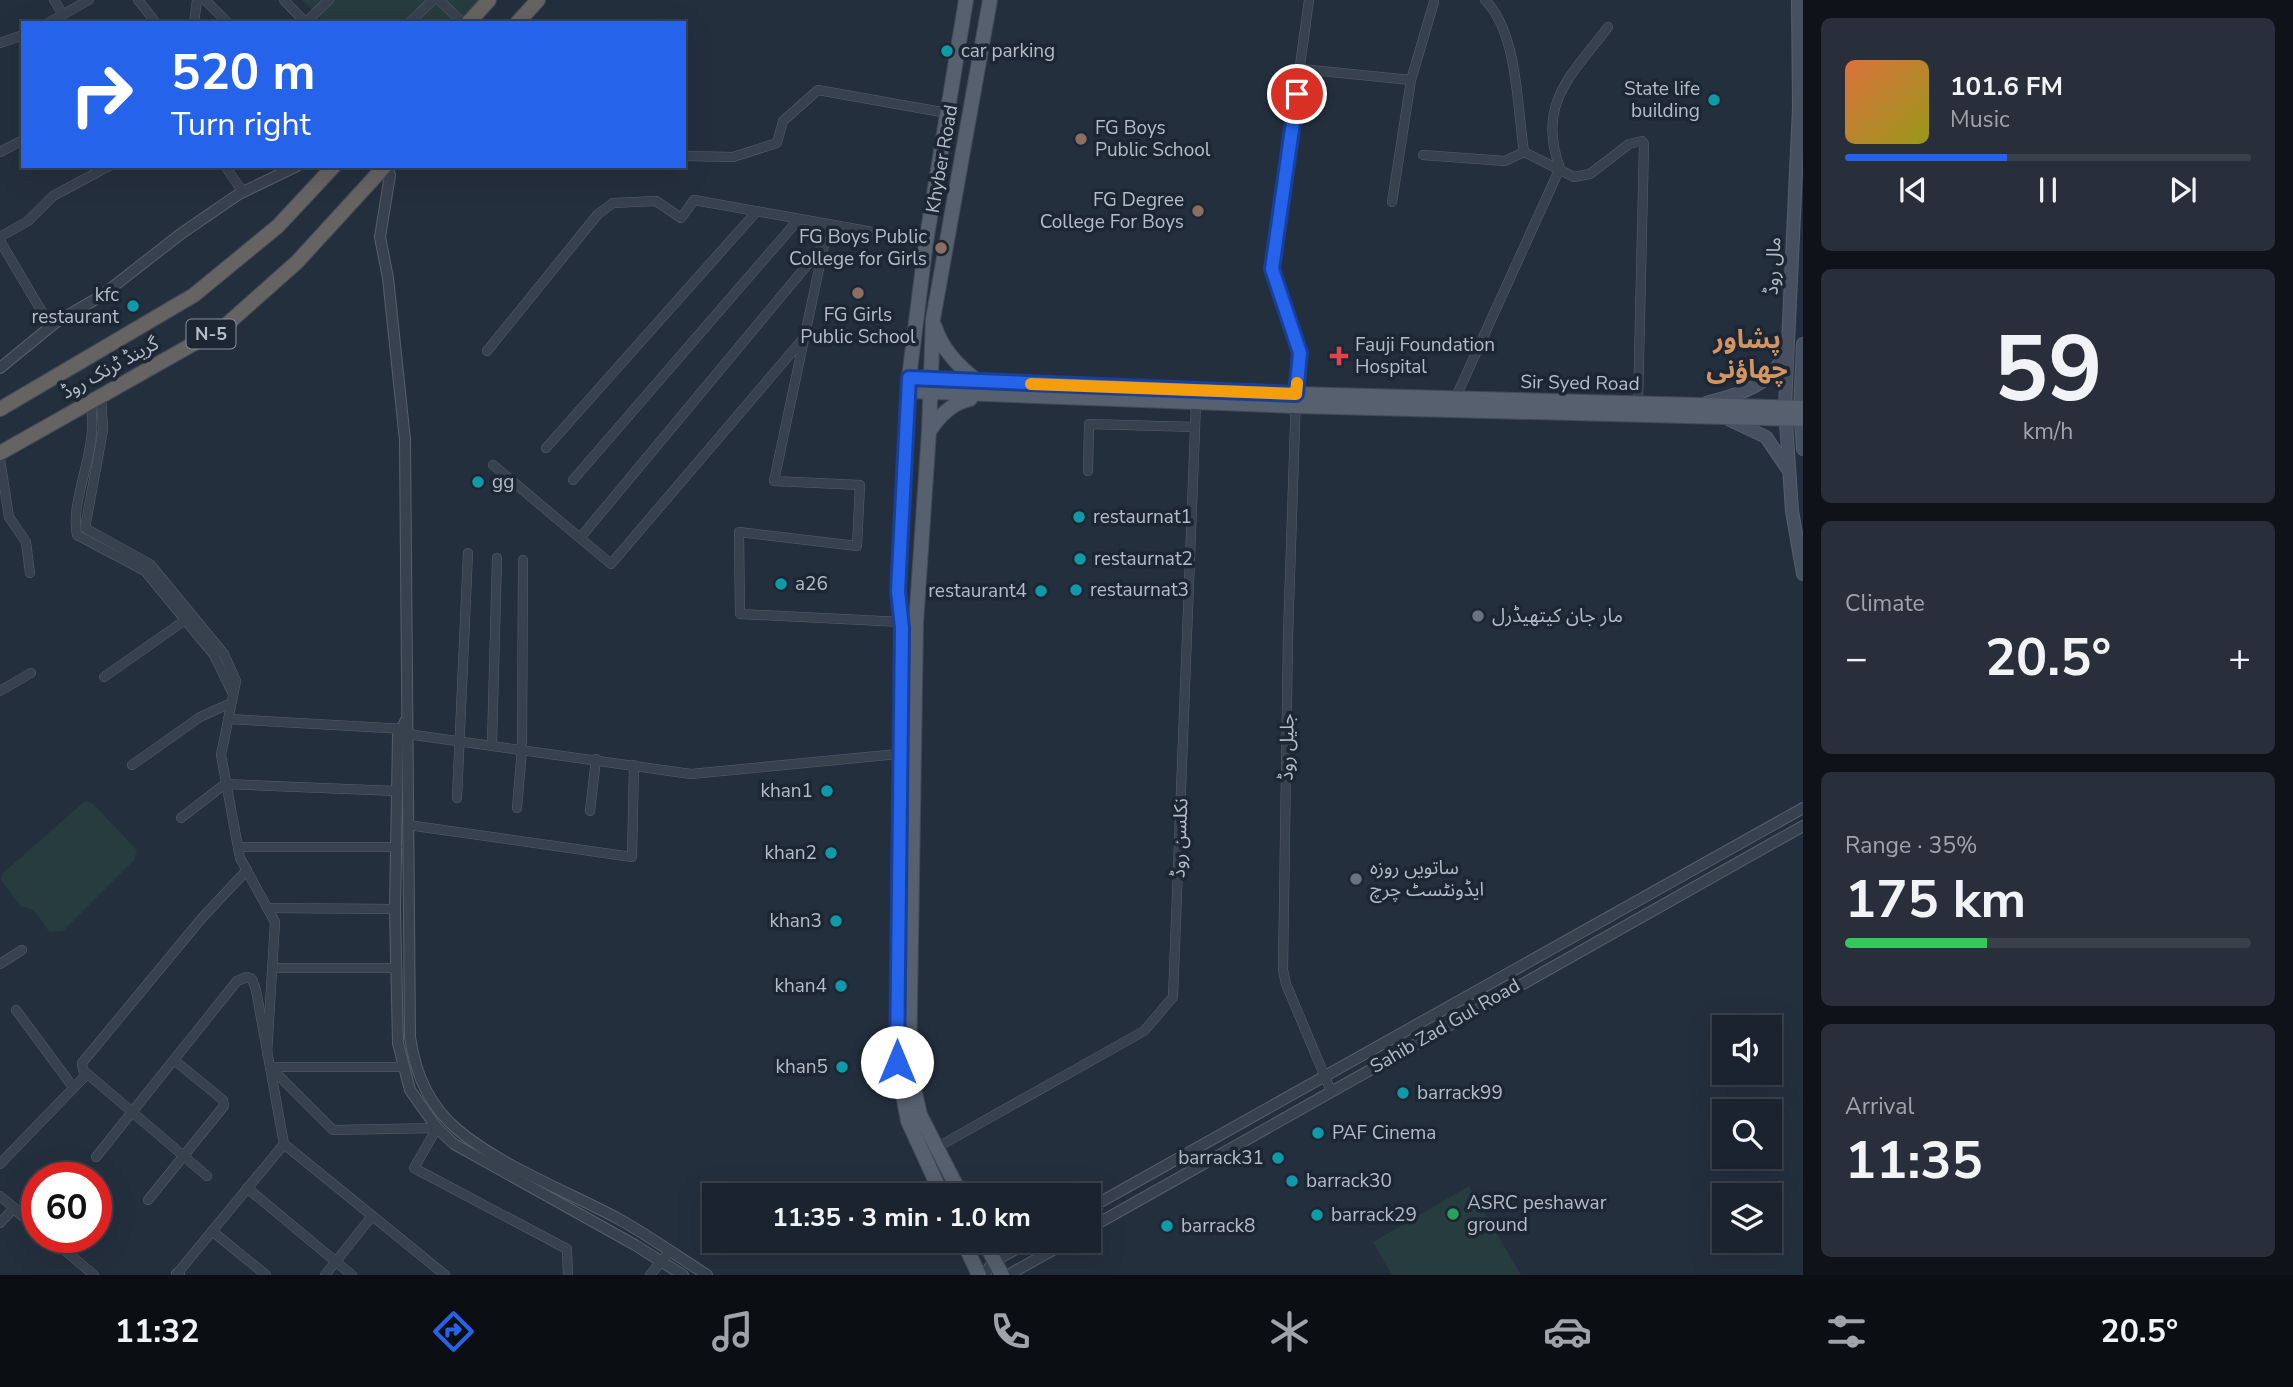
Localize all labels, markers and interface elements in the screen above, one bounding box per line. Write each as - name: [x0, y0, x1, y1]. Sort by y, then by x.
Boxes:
- place label: car parking: [961, 38, 1055, 64]
- text: 520 m: [171, 39, 315, 106]
- marker: car parking: [939, 43, 955, 59]
- icon: right: [56, 49, 147, 140]
- pin: [1267, 64, 1327, 124]
- text: 101.6 FM: [1950, 69, 2063, 104]
- icon: arrive: [1278, 75, 1316, 113]
- place label: State life building: [1624, 76, 1700, 124]
- marker: State life building: [1706, 92, 1722, 108]
- text: Turn right: [171, 103, 311, 146]
- street label: Khyber Road: [920, 103, 964, 215]
- text: Music: [1950, 104, 2010, 135]
- place label: FG Boys Public School: [1095, 115, 1211, 163]
- marker: FG Boys Public School: [1073, 131, 1089, 147]
- icon: previous: [1894, 171, 1932, 209]
- icon: pause: [2029, 171, 2067, 209]
- icon: next: [2164, 171, 2202, 209]
- place label: FG Degree College For Boys: [1040, 187, 1184, 235]
- marker: FG Degree College For Boys: [1190, 203, 1206, 219]
- place label: FG Boys Public College for Girls: [789, 224, 927, 272]
- street label: مال روڈ: [1758, 236, 1788, 296]
- marker: FG Boys Public College for Girls: [933, 240, 949, 256]
- place label: kfc restaurant: [32, 282, 119, 330]
- marker: FG Girls Public School: [850, 285, 866, 301]
- marker: kfc restaurant: [125, 298, 141, 314]
- place label: FG Girls Public School: [800, 302, 916, 350]
- text: 59: [1993, 308, 2103, 432]
- road number: N-5: [186, 320, 235, 348]
- district label: پشاور چھاؤنی: [1706, 322, 1788, 387]
- street label: گرینڈ ٹرنک روڈ: [57, 330, 164, 405]
- place label: Fauji Foundation Hospital: [1355, 332, 1495, 380]
- marker: Fauji Foundation Hospital: [1329, 346, 1349, 366]
- street label: Sir Syed Road: [1520, 369, 1640, 397]
- text: km/h: [2023, 416, 2073, 447]
- place label: gg: [492, 469, 514, 495]
- marker: gg: [470, 474, 486, 490]
- place label: restaurnat1: [1093, 504, 1192, 530]
- marker: restaurnat1: [1071, 509, 1087, 525]
- place label: restaurnat2: [1094, 546, 1193, 572]
- marker: restaurnat2: [1072, 551, 1088, 567]
- place label: a26: [795, 571, 828, 597]
- marker: a26: [773, 576, 789, 592]
- place label: restaurnat3: [1090, 577, 1189, 603]
- place label: restaurant4: [928, 578, 1027, 604]
- marker: restaurnat3: [1068, 582, 1084, 598]
- marker: restaurant4: [1033, 583, 1049, 599]
- text: Climate: [1845, 588, 1925, 619]
- place label: مار جان کیتھیڈرل: [1492, 603, 1623, 629]
- marker: مار جان کیتھیڈرل: [1470, 608, 1486, 624]
- text: 20.5°: [1985, 622, 2111, 693]
- text: −: [1845, 633, 1868, 684]
- text: +: [2228, 633, 2251, 684]
- street label: جلیل روڈ: [1273, 713, 1301, 781]
- place label: khan1: [760, 778, 813, 804]
- marker: khan1: [819, 783, 835, 799]
- street label: نکلسن روڈ: [1166, 798, 1194, 878]
- text: Range · 35%: [1845, 830, 1977, 861]
- place label: khan2: [764, 840, 817, 866]
- marker: khan2: [823, 845, 839, 861]
- place label: ساتویں روزہ ایڈونٹسٹ چرچ: [1370, 855, 1484, 903]
- text: 175 km: [1845, 864, 2026, 935]
- marker: ساتویں روزہ ایڈونٹسٹ چرچ: [1348, 871, 1364, 887]
- place label: khan3: [769, 908, 822, 934]
- marker: khan3: [828, 913, 844, 929]
- street label: Sahib Zad Gul Road: [1365, 972, 1525, 1080]
- place label: khan4: [774, 973, 827, 999]
- marker: khan4: [833, 978, 849, 994]
- map controls: [1712, 1015, 1782, 1253]
- button: sound: [1712, 1015, 1782, 1085]
- position arrow: [860, 1025, 934, 1099]
- place label: khan5: [775, 1054, 828, 1080]
- marker: khan5: [834, 1059, 850, 1075]
- place label: barrack99: [1417, 1080, 1503, 1106]
- marker: barrack99: [1395, 1085, 1411, 1101]
- text: Arrival: [1845, 1091, 1914, 1122]
- button: search: [1712, 1099, 1782, 1169]
- place label: PAF Cinema: [1332, 1120, 1436, 1146]
- marker: PAF Cinema: [1310, 1125, 1326, 1141]
- text: 11:35: [1845, 1125, 1983, 1196]
- place label: barrack31: [1178, 1145, 1264, 1171]
- marker: barrack31: [1270, 1150, 1286, 1166]
- speed limit sign: 60: [21, 1162, 112, 1253]
- place label: barrack30: [1306, 1168, 1392, 1194]
- marker: barrack30: [1284, 1173, 1300, 1189]
- button: layers: [1712, 1183, 1782, 1253]
- place label: ASRC peshawar ground: [1467, 1190, 1607, 1238]
- text: 11:35 · 3 min · 1.0 km: [772, 1200, 1031, 1235]
- place label: barrack29: [1331, 1202, 1417, 1228]
- marker: ASRC peshawar ground: [1445, 1206, 1461, 1222]
- marker: barrack29: [1309, 1207, 1325, 1223]
- place label: barrack8: [1181, 1213, 1255, 1239]
- marker: barrack8: [1159, 1218, 1175, 1234]
- icon: directions: [429, 1307, 478, 1356]
- icon: music: [708, 1307, 757, 1356]
- icon: phone: [986, 1307, 1035, 1356]
- icon: climate: [1265, 1307, 1314, 1356]
- icon: car: [1543, 1307, 1592, 1356]
- icon: filters: [1822, 1307, 1871, 1356]
- text: 11:32: [115, 1310, 200, 1353]
- text: 20.5°: [2100, 1310, 2178, 1353]

